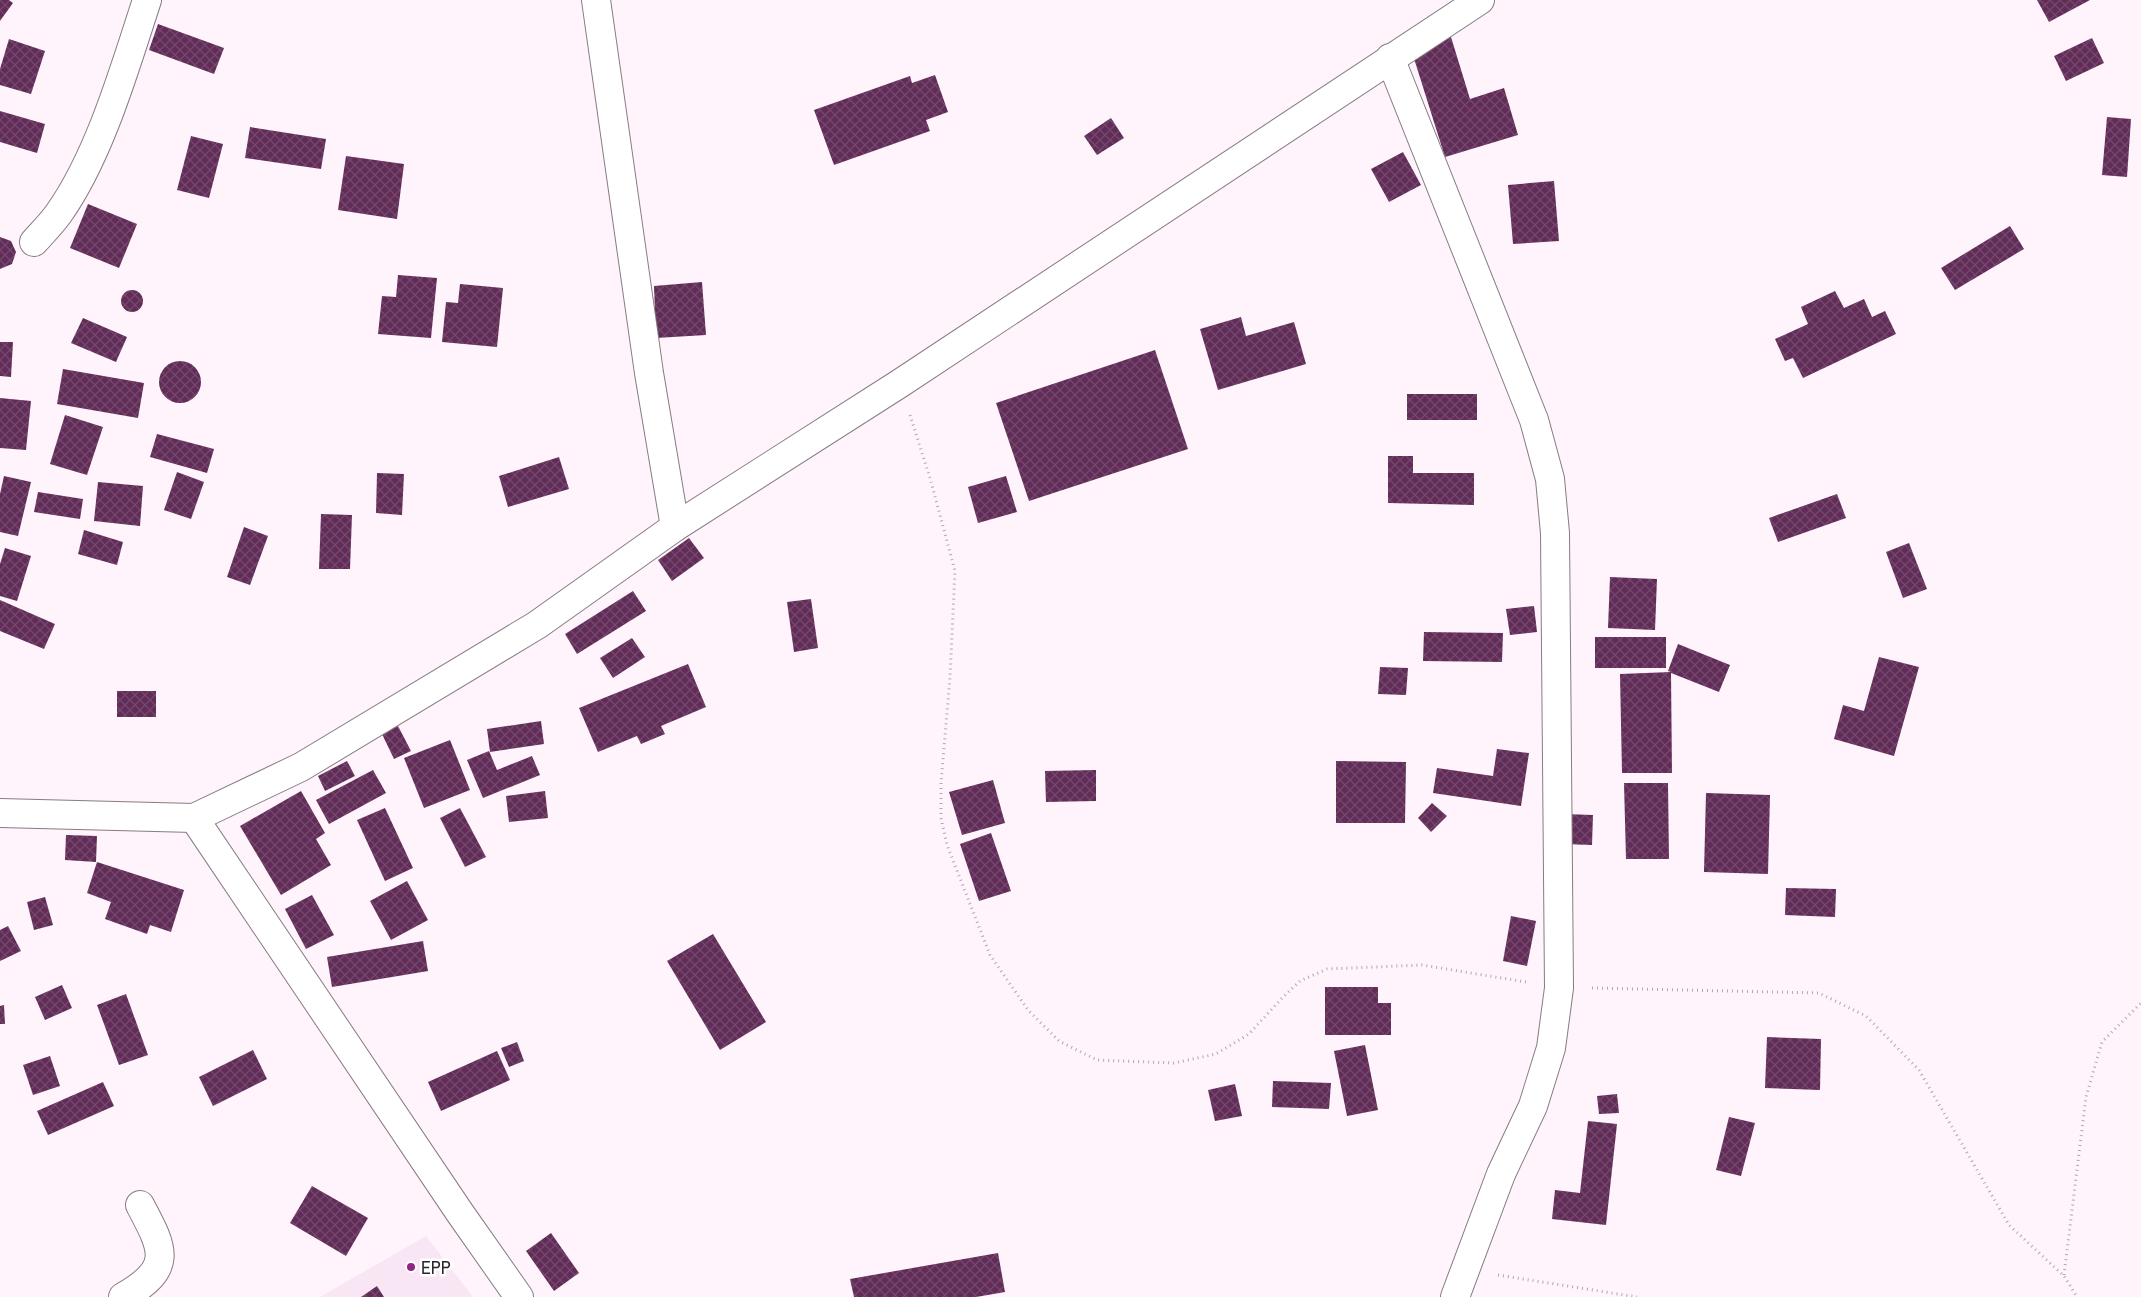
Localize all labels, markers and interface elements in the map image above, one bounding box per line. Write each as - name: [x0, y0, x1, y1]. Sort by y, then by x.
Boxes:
- place label: EPP: [421, 1255, 451, 1280]
- marker: EPP: [405, 1261, 417, 1273]

